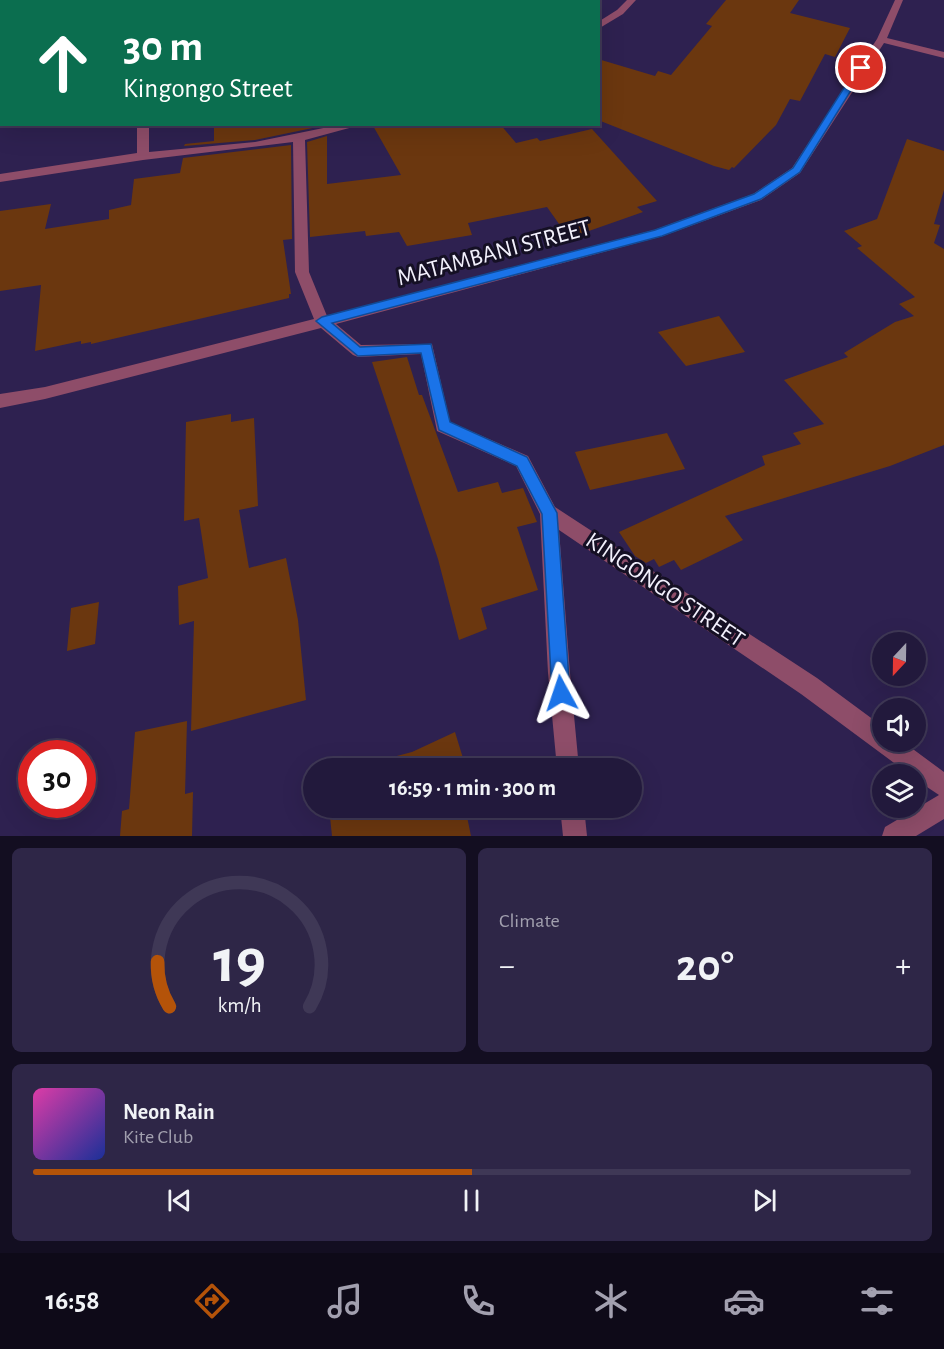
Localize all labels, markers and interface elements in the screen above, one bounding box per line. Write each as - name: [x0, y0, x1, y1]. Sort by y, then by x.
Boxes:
- icon: ahead: [24, 24, 102, 102]
- text: 30 m: [123, 26, 203, 68]
- pin: [835, 42, 886, 93]
- icon: arrive: [844, 51, 877, 84]
- text: Kingongo Street: [123, 75, 293, 102]
- street label: MATAMBANI STREET: [395, 216, 594, 290]
- street label: KINGONGO STREET: [581, 528, 749, 652]
- north arrow: [872, 632, 926, 686]
- map controls: [872, 632, 926, 818]
- position arrow: [529, 661, 593, 725]
- button: sound: [872, 698, 926, 752]
- speed limit sign: 30: [18, 740, 96, 818]
- button: layers: [872, 764, 926, 818]
- text: 16:59 · 1 min · 300 m: [389, 777, 556, 799]
- text: Climate: [499, 911, 560, 931]
- text: 19: [213, 931, 265, 993]
- text: 20°: [676, 944, 734, 989]
- text: −: [499, 950, 515, 983]
- text: +: [895, 950, 911, 983]
- text: km/h: [217, 995, 261, 1016]
- text: Neon Rain: [123, 1101, 215, 1123]
- text: Kite Club: [123, 1127, 193, 1147]
- icon: previous: [163, 1184, 196, 1217]
- icon: pause: [455, 1184, 488, 1217]
- icon: next: [748, 1184, 781, 1217]
- icon: directions: [191, 1280, 233, 1322]
- icon: music: [324, 1280, 366, 1322]
- icon: phone: [457, 1280, 499, 1322]
- icon: climate: [590, 1280, 632, 1322]
- icon: car: [723, 1280, 765, 1322]
- icon: filters: [856, 1280, 898, 1322]
- text: 16:58: [46, 1287, 99, 1314]

